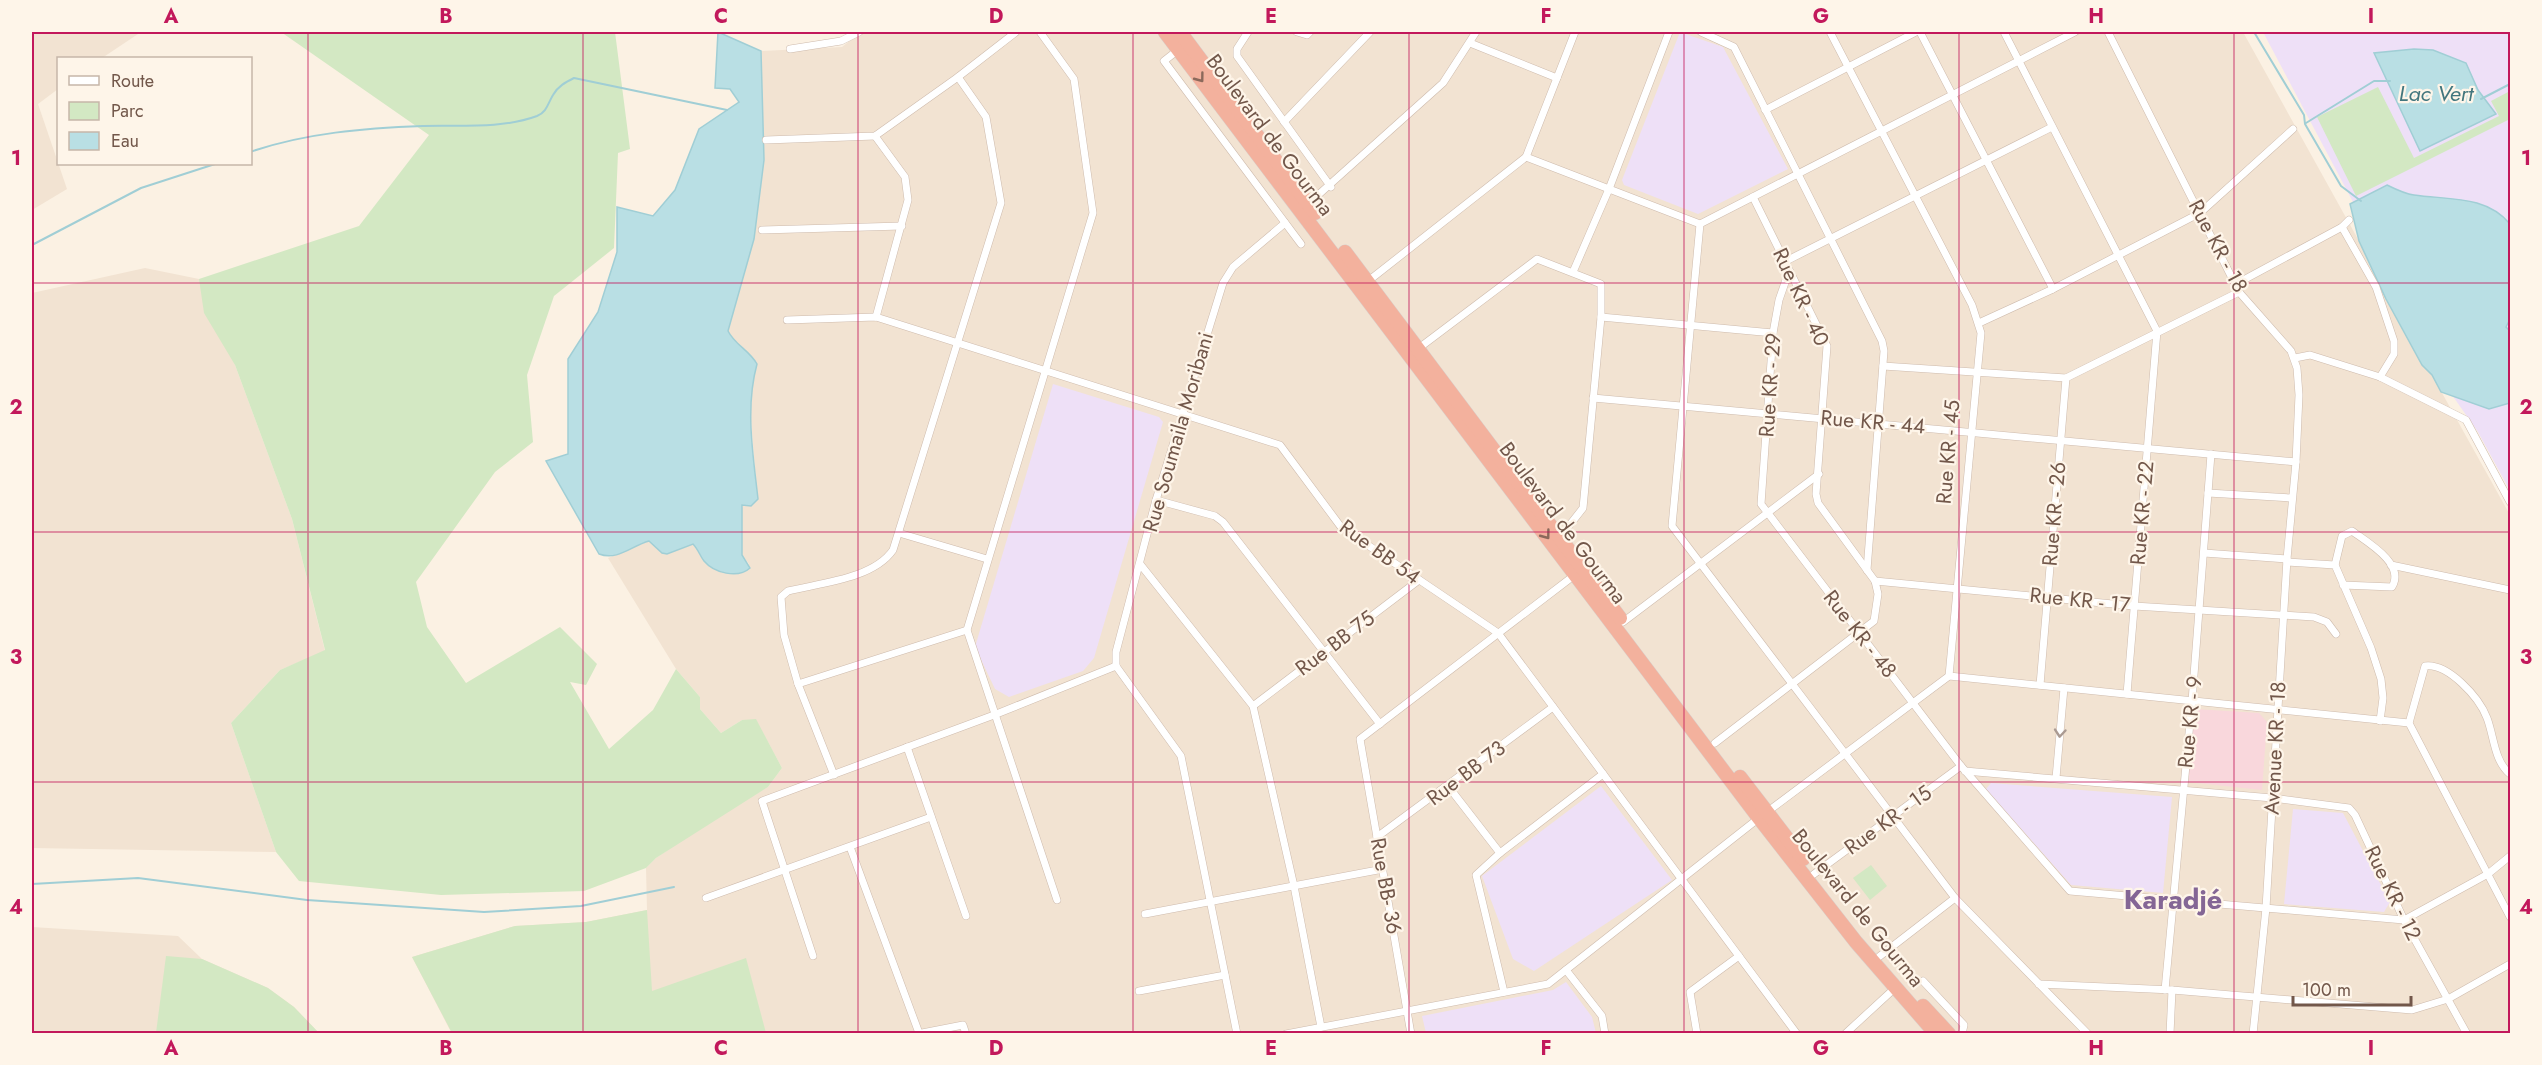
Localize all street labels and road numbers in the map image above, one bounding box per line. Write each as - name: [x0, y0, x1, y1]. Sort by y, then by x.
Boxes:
- street label: Boulevard de Gourma: [1199, 48, 1341, 222]
- street label: Rue KR - 18: [2181, 194, 2255, 298]
- street label: Rue KR - 40: [1765, 243, 1837, 351]
- street label: Rue Soumaila Moribani: [1135, 328, 1221, 536]
- street label: Rue KR - 29: [1751, 332, 1789, 438]
- street label: Rue KR - 45: [1928, 399, 1968, 505]
- street label: Rue KR - 44: [1819, 402, 1927, 442]
- street label: Boulevard de Gourma: [1492, 436, 1634, 610]
- street label: Rue KR - 22: [2123, 460, 2161, 566]
- street label: Rue KR - 26: [2034, 461, 2074, 567]
- street label: Rue BB 54: [1333, 512, 1427, 592]
- street label: Rue KR - 17: [2028, 580, 2132, 620]
- street label: Rue KR - 48: [1816, 584, 1904, 684]
- street label: Rue BB 75: [1289, 603, 1381, 683]
- street label: Rue KR - 9: [2170, 674, 2210, 770]
- street label: Avenue KR - 18: [2257, 681, 2293, 815]
- street label: Rue BB 73: [1420, 733, 1512, 813]
- street label: Rue KR - 15: [1838, 778, 1938, 862]
- street label: Boulevard de Gourma: [1785, 822, 1931, 994]
- street label: Rue BB- 36: [1363, 835, 1409, 937]
- street label: Rue KR - 12: [2357, 841, 2429, 945]

